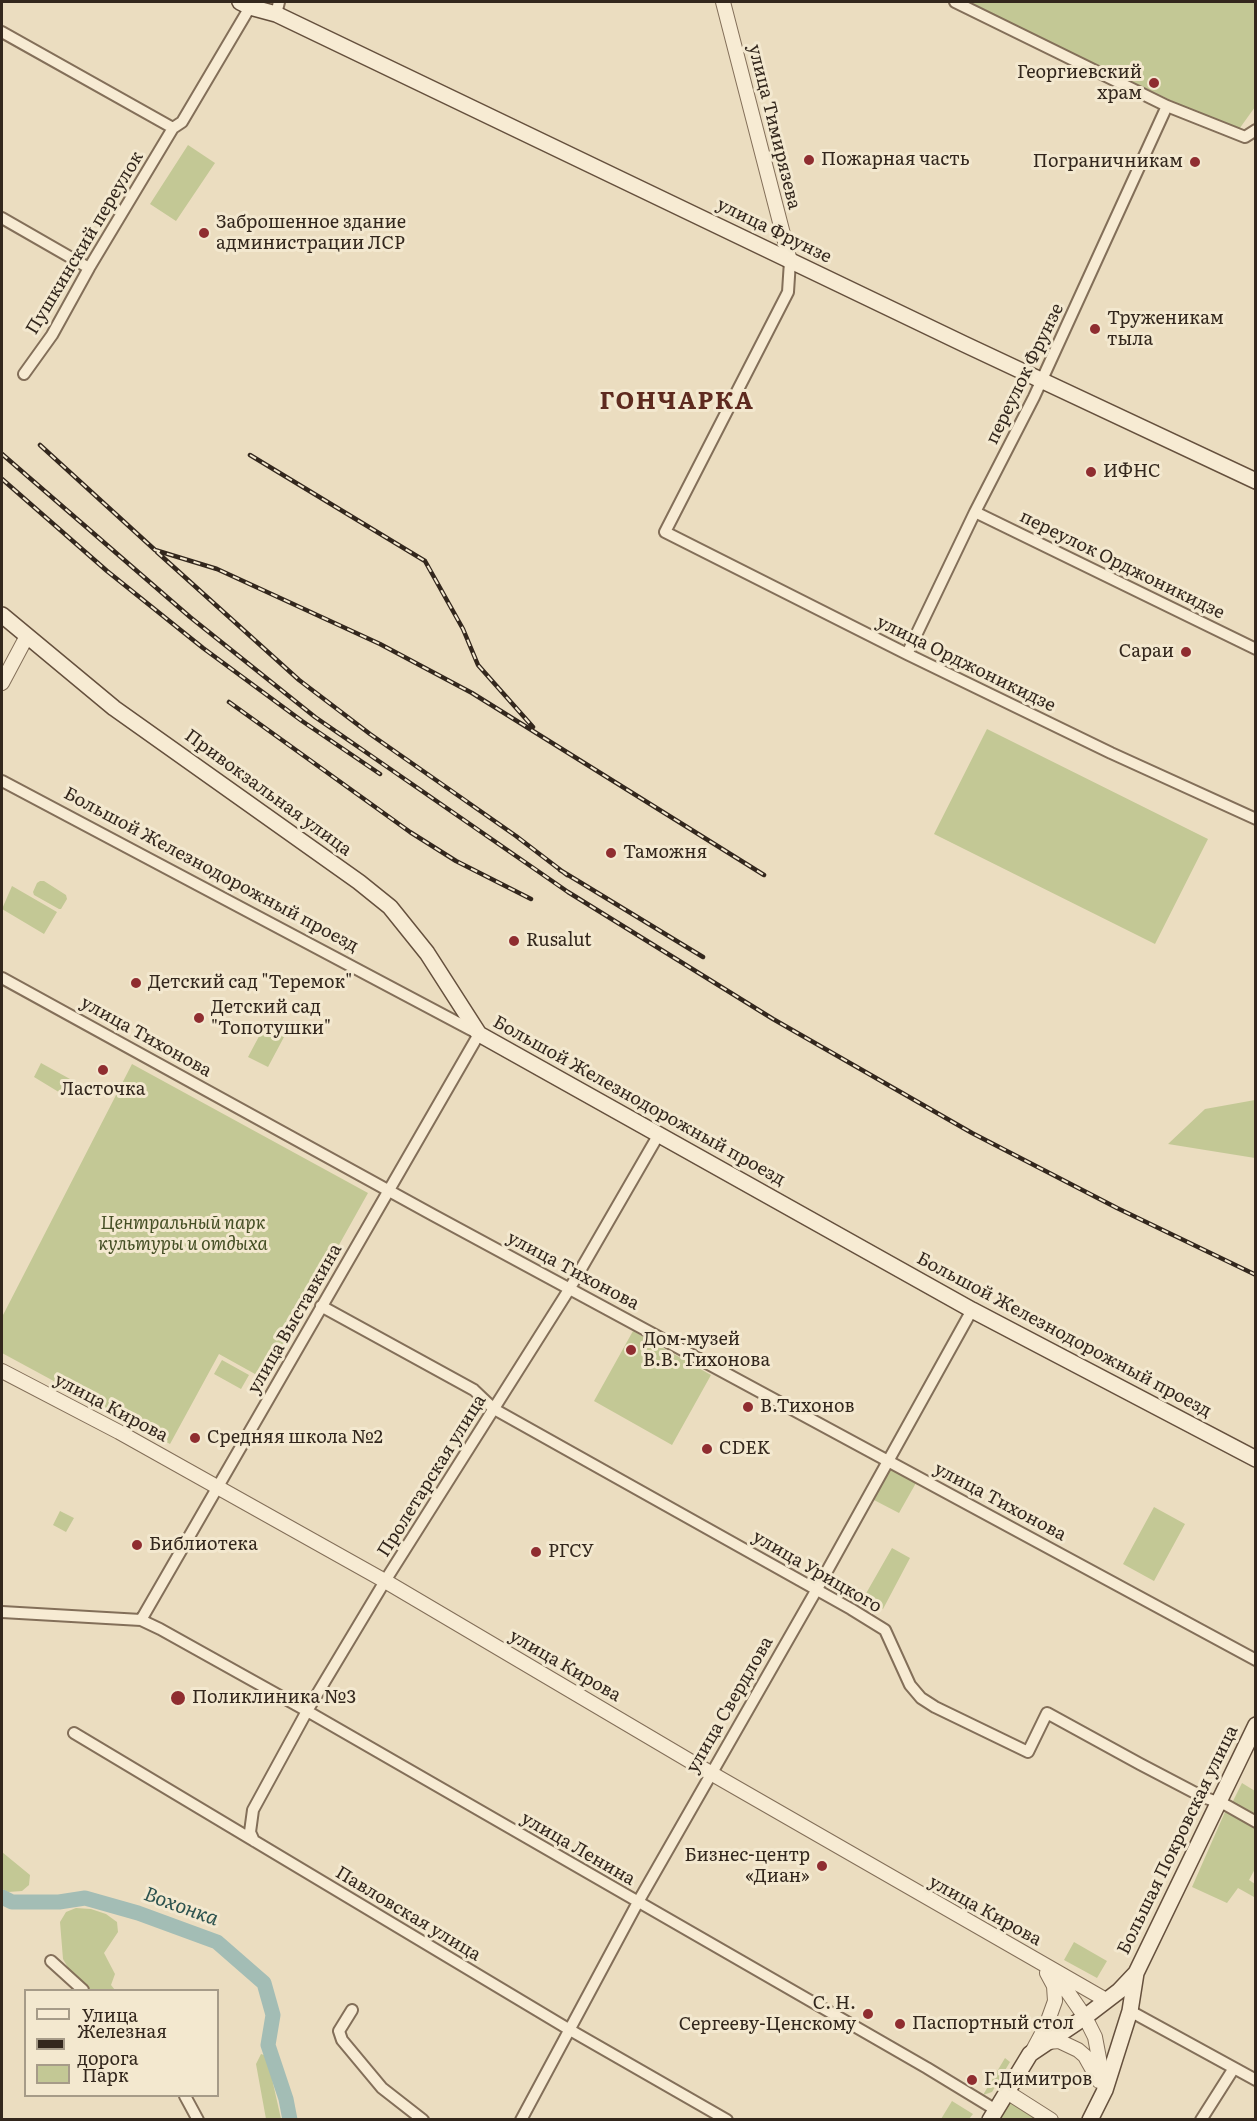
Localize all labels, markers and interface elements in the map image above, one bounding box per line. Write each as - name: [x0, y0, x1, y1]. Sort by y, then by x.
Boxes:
- street label: улица Тимирязева: [743, 42, 805, 212]
- place label: Георгиевский храм: [1017, 62, 1142, 104]
- marker: Георгиевский храм: [1147, 76, 1161, 90]
- street label: Пушкинский переулок: [22, 148, 148, 338]
- place label: Пожарная часть: [821, 149, 969, 171]
- place label: Пограничникам: [1033, 151, 1183, 173]
- marker: Пожарная часть: [802, 153, 816, 167]
- marker: Пограничникам: [1188, 155, 1202, 169]
- street label: улица Фрунзе: [713, 194, 835, 268]
- place label: Заброшенное здание администрации ЛСР: [216, 212, 406, 254]
- marker: Заброшенное здание администрации ЛСР: [197, 226, 211, 240]
- street label: переулок Фрунзе: [982, 300, 1068, 448]
- place label: Труженикам тыла: [1107, 308, 1224, 350]
- marker: Труженикам тыла: [1088, 322, 1102, 336]
- district label: ГОНЧАРКА: [600, 388, 754, 416]
- place label: ИФНС: [1103, 461, 1161, 483]
- marker: ИФНС: [1084, 465, 1098, 479]
- street label: переулок Орджоникидзе: [1016, 506, 1228, 624]
- street label: улица Орджоникидзе: [873, 611, 1059, 717]
- place label: Сараи: [1119, 641, 1174, 663]
- marker: Сараи: [1179, 645, 1193, 659]
- street label: Привокзальная улица: [180, 725, 356, 861]
- street label: Большой Железнодорожный проезд: [60, 783, 362, 957]
- place label: Таможня: [623, 842, 707, 864]
- marker: Таможня: [604, 846, 618, 860]
- place label: Rusalut: [526, 930, 591, 952]
- marker: Rusalut: [507, 934, 521, 948]
- place label: Детский сад "Теремок": [148, 972, 352, 994]
- marker: Детский сад "Теремок": [129, 976, 143, 990]
- street label: улица Тихонова: [77, 992, 215, 1082]
- place label: Детский сад "Топотушки": [211, 997, 331, 1040]
- marker: Детский сад "Топотушки": [192, 1011, 206, 1025]
- street label: Большой Железнодорожный проезд: [489, 1011, 789, 1191]
- marker: Ласточка: [96, 1063, 110, 1077]
- place label: Ласточка: [60, 1079, 146, 1101]
- park label: Центральный парк культуры и отдыха: [98, 1213, 268, 1256]
- street label: улица Тихонова: [503, 1227, 643, 1315]
- street label: улица Выставкина: [243, 1240, 347, 1398]
- street label: Большой Железнодорожный проезд: [913, 1248, 1215, 1422]
- place label: Дом-музей В.В. Тихонова: [643, 1329, 770, 1372]
- marker: Дом-музей В.В. Тихонова: [624, 1343, 638, 1357]
- street label: улица Кирова: [50, 1369, 172, 1447]
- street label: Пролетарская улица: [373, 1391, 491, 1561]
- place label: В.Тихонов: [760, 1396, 855, 1418]
- marker: В.Тихонов: [741, 1400, 755, 1414]
- place label: Средняя школа №2: [207, 1427, 383, 1449]
- marker: Средняя школа №2: [188, 1431, 202, 1445]
- place label: CDEK: [719, 1438, 770, 1460]
- marker: CDEK: [700, 1442, 714, 1456]
- street label: улица Тихонова: [930, 1458, 1070, 1546]
- street label: улица Урицкого: [748, 1526, 886, 1618]
- place label: Библиотека: [149, 1534, 258, 1556]
- marker: Библиотека: [130, 1538, 144, 1552]
- place label: РГСУ: [548, 1541, 593, 1563]
- marker: РГСУ: [529, 1545, 543, 1559]
- street label: улица Кирова: [505, 1625, 625, 1707]
- street label: улица Свердлова: [682, 1633, 778, 1777]
- place label: Поликлиника №3: [192, 1687, 356, 1709]
- marker: Поликлиника №3: [169, 1689, 187, 1707]
- street label: Большая Покровская улица: [1113, 1722, 1243, 1958]
- street label: улица Ленина: [517, 1808, 639, 1890]
- place label: Бизнес-центр «Диан»: [684, 1845, 810, 1888]
- marker: Бизнес-центр «Диан»: [815, 1859, 829, 1873]
- street label: Павловская улица: [331, 1862, 485, 1966]
- street label: улица Кирова: [925, 1871, 1045, 1951]
- water label: Вохонка: [140, 1882, 222, 1932]
- legend: [24, 1989, 219, 2097]
- place label: С. Н. Сергееву-Ценскому: [679, 1993, 856, 2036]
- text: Улица: [82, 2001, 138, 2028]
- marker: С. Н. Сергееву-Ценскому: [861, 2007, 875, 2021]
- place label: Паспортный стол: [912, 2013, 1074, 2035]
- text: Железная дорога: [77, 2017, 167, 2071]
- marker: Паспортный стол: [893, 2017, 907, 2031]
- text: Парк: [82, 2061, 129, 2088]
- place label: Г.Димитров: [984, 2069, 1092, 2091]
- marker: Г.Димитров: [965, 2073, 979, 2087]

